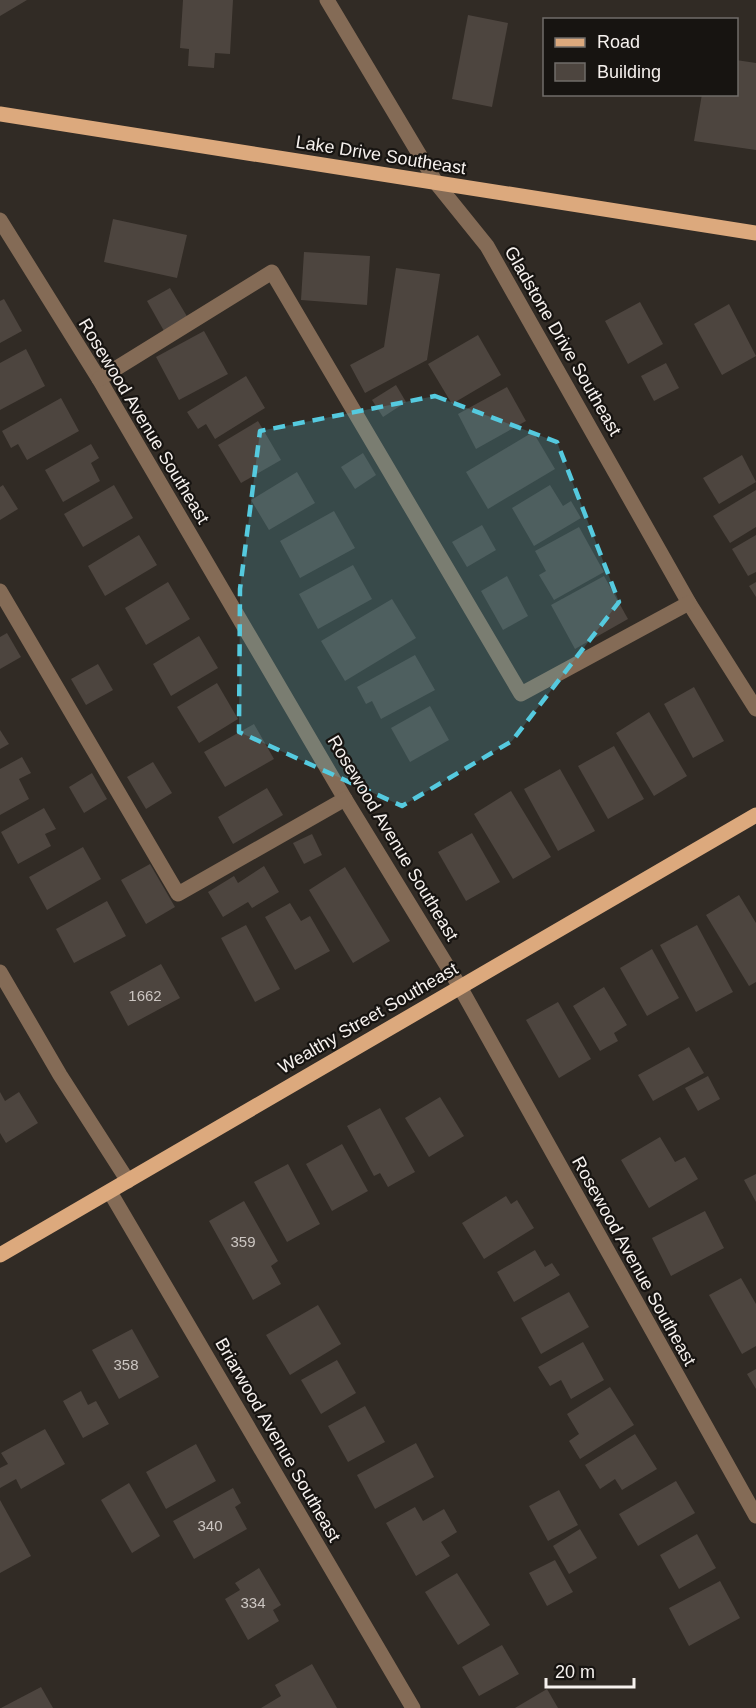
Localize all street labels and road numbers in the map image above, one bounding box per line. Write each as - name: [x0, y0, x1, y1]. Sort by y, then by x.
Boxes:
- street label: Lake Drive Southeast: [294, 132, 468, 178]
- street label: Gladstone Drive Southeast: [501, 243, 625, 439]
- street label: Rosewood Avenue Southeast: [75, 315, 213, 527]
- street label: Rosewood Avenue Southeast: [324, 732, 462, 944]
- street label: Wealthy Street Southeast: [275, 958, 461, 1078]
- street label: Rosewood Avenue Southeast: [568, 1153, 700, 1369]
- street label: Briarwood Avenue Southeast: [211, 1335, 345, 1545]

